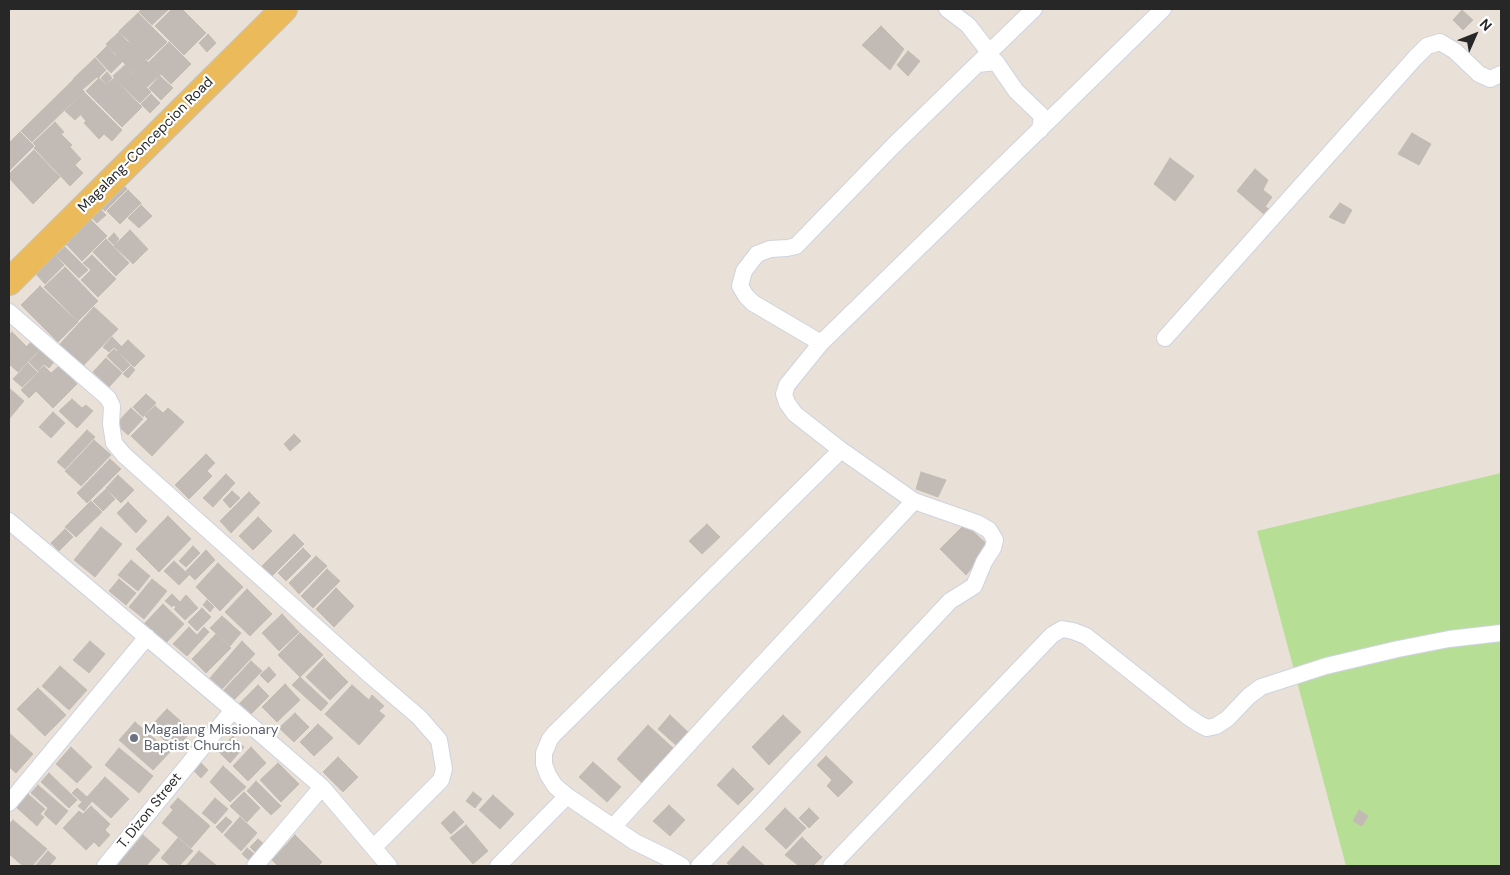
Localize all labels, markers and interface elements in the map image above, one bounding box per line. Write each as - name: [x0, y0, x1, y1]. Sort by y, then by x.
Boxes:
- north arrow: [1450, 10, 1500, 60]
- text: N: [1476, 15, 1496, 35]
- street label: Magalang-Concepcion Road: [75, 74, 217, 216]
- place label: Magalang Missionary Baptist Church: [144, 722, 279, 754]
- marker: Magalang Missionary Baptist Church: [128, 732, 140, 744]
- street label: T. Dizon Street: [114, 770, 186, 852]

